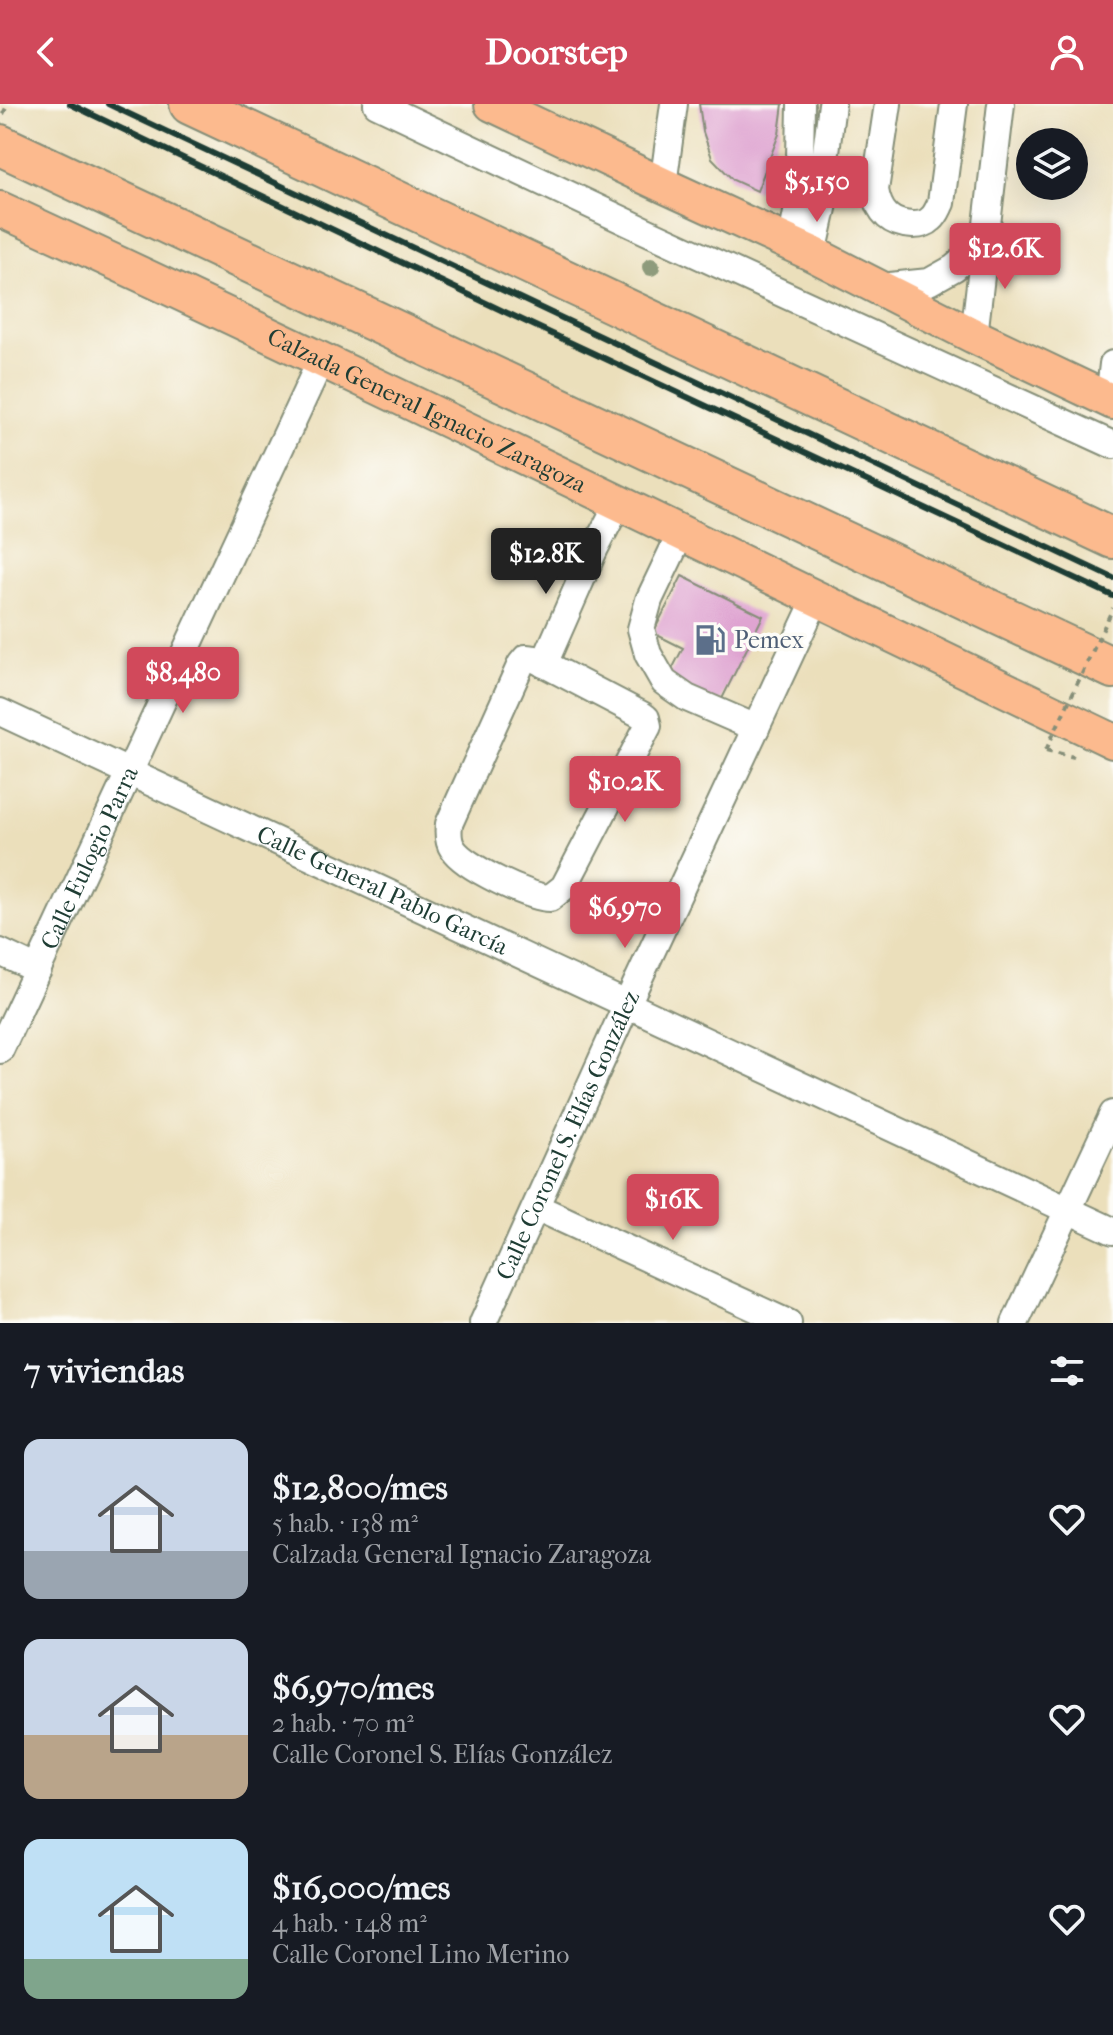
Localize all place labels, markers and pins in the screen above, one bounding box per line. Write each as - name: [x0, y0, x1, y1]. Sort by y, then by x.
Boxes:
- pin: $5,150: [752, 156, 882, 224]
- pin: $12.6K: [940, 223, 1070, 291]
- pin: $12.8K: [481, 528, 611, 596]
- fuel station icon: Pemex: [693, 623, 727, 657]
- place label: Pemex: [734, 626, 804, 654]
- pin: $8,480: [118, 647, 248, 715]
- pin: $10.2K: [560, 756, 690, 824]
- pin: $6,970: [560, 882, 690, 950]
- pin: $16K: [626, 1174, 720, 1242]

